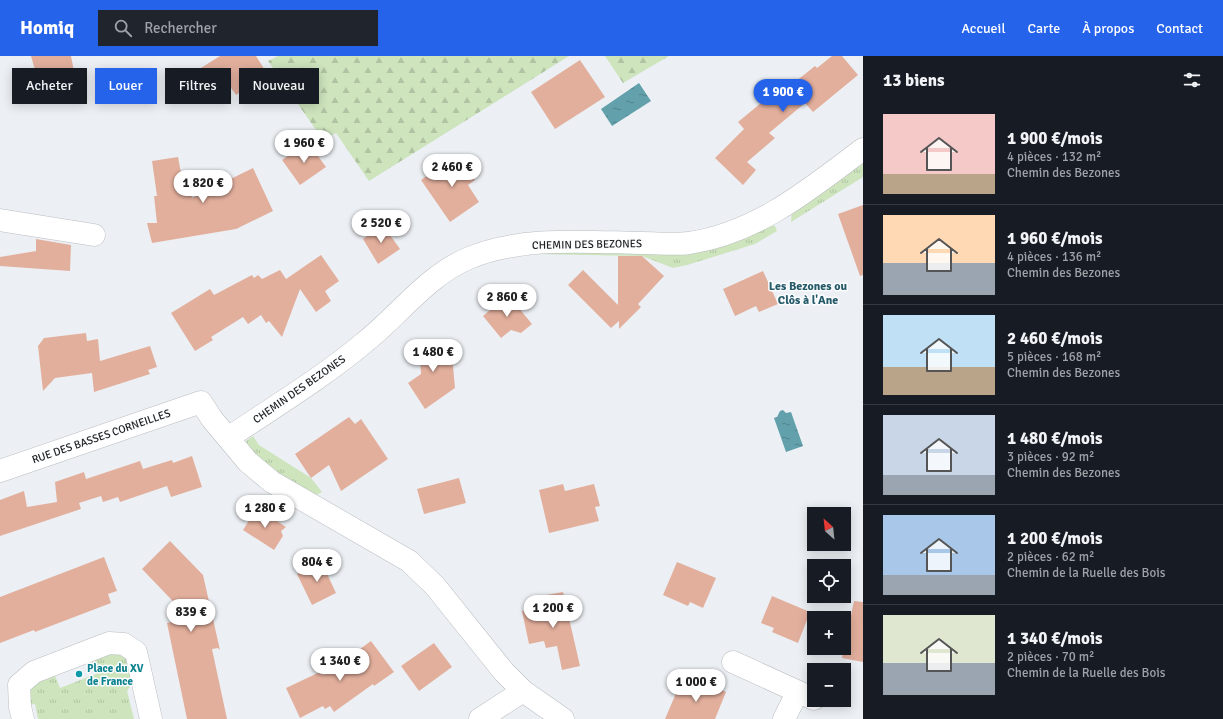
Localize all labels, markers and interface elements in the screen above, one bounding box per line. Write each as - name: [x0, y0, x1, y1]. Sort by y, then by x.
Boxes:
- search box: [98, 10, 378, 46]
- text: Homiq: [20, 16, 74, 40]
- icon: search: [112, 17, 134, 39]
- text: Rechercher: [144, 19, 217, 37]
- text: Accueil: [961, 20, 1006, 37]
- text: Carte: [1028, 20, 1060, 37]
- text: À propos: [1082, 20, 1134, 37]
- text: Contact: [1156, 20, 1203, 37]
- chip: Acheter: [12, 68, 87, 104]
- chip: Louer: [95, 68, 157, 104]
- chip: Filtres: [165, 68, 231, 104]
- chip: Nouveau: [239, 68, 319, 104]
- icon: filters: [1181, 69, 1203, 91]
- text: 13 biens: [883, 70, 945, 91]
- pin: 1 900 €: [746, 79, 820, 113]
- text: 1 900 €: [763, 84, 803, 100]
- text: 1 900 €/mois: [1007, 128, 1103, 149]
- pin: 1 960 €: [267, 130, 341, 164]
- icon: home: [915, 130, 963, 178]
- text: 1 960 €: [284, 135, 324, 151]
- text: 4 pièces · 132 m²: [1007, 149, 1101, 165]
- pin: 2 460 €: [415, 154, 489, 188]
- text: 2 460 €: [432, 159, 472, 175]
- text: Chemin des Bezones: [1007, 165, 1120, 181]
- pin: 1 820 €: [166, 170, 240, 204]
- text: 1 820 €: [183, 175, 223, 191]
- pin: 2 520 €: [344, 210, 418, 244]
- text: 2 520 €: [361, 215, 401, 231]
- text: 1 960 €/mois: [1007, 228, 1103, 249]
- icon: home: [915, 231, 963, 279]
- street label: CHEMIN DES BEZONES: [532, 237, 642, 252]
- text: 4 pièces · 136 m²: [1007, 249, 1101, 265]
- text: Chemin des Bezones: [1007, 265, 1120, 281]
- district label: Les Bezones ou Clôs à l'Ane: [769, 279, 848, 308]
- pin: 2 860 €: [470, 284, 544, 318]
- text: 2 860 €: [487, 289, 527, 305]
- text: 2 460 €/mois: [1007, 328, 1103, 349]
- icon: home: [915, 331, 963, 379]
- pin: 1 480 €: [396, 339, 470, 373]
- text: 1 480 €: [413, 344, 453, 360]
- text: 5 pièces · 168 m²: [1007, 349, 1101, 365]
- street label: CHEMIN DES BEZONES: [250, 353, 348, 426]
- text: Chemin des Bezones: [1007, 365, 1120, 381]
- street label: RUE DES BASSES CORNEILLES: [30, 407, 172, 466]
- text: 1 480 €/mois: [1007, 428, 1103, 449]
- icon: home: [915, 431, 963, 479]
- text: 3 pièces · 92 m²: [1007, 449, 1094, 465]
- text: Chemin des Bezones: [1007, 465, 1120, 481]
- pin: 1 280 €: [228, 495, 302, 529]
- text: 1 280 €: [245, 500, 285, 516]
- north arrow: [807, 507, 851, 551]
- map controls: [807, 507, 851, 707]
- text: 1 200 €/mois: [1007, 528, 1103, 549]
- icon: home: [915, 531, 963, 579]
- pin: 804 €: [289, 549, 345, 583]
- text: 2 pièces · 62 m²: [1007, 549, 1094, 565]
- text: 804 €: [302, 554, 332, 570]
- button: locate: [807, 559, 851, 603]
- text: Chemin de la Ruelle des Bois: [1007, 565, 1165, 581]
- pin: 1 200 €: [516, 595, 590, 629]
- pin: 839 €: [163, 599, 219, 633]
- text: 1 200 €: [533, 600, 573, 616]
- text: 839 €: [176, 604, 206, 620]
- button: +: [807, 611, 851, 655]
- text: 1 340 €/mois: [1007, 628, 1103, 649]
- icon: home: [915, 631, 963, 679]
- pin: 1 340 €: [303, 648, 377, 682]
- text: 2 pièces · 70 m²: [1007, 649, 1094, 665]
- text: 1 340 €: [320, 653, 360, 669]
- place label: Place du XV de France: [87, 662, 144, 688]
- button: −: [807, 663, 851, 707]
- text: Chemin de la Ruelle des Bois: [1007, 665, 1165, 681]
- marker: Place du XV de France: [74, 669, 84, 679]
- pin: 1 000 €: [659, 669, 733, 703]
- text: 1 000 €: [676, 674, 716, 690]

